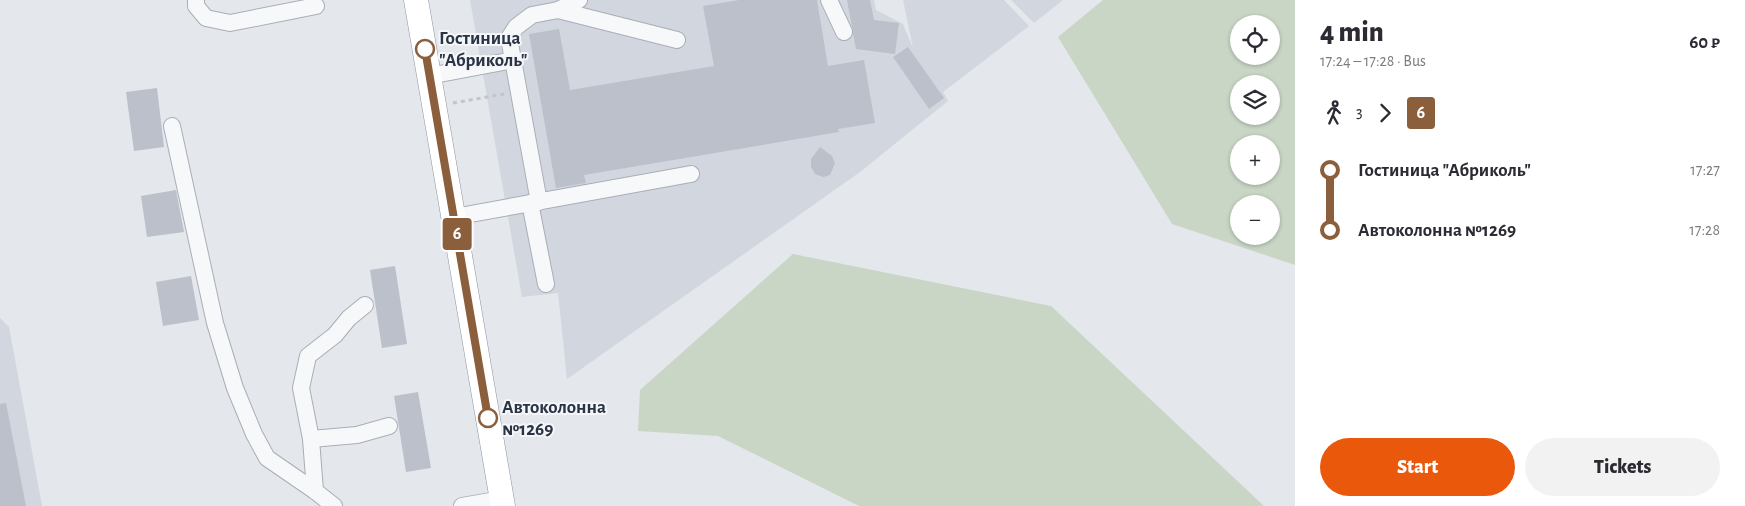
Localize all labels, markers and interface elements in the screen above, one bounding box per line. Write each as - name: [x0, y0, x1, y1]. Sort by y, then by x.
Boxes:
- map controls: [1230, 15, 1280, 245]
- button: locate: [1230, 15, 1280, 65]
- text: 4 min: [1320, 19, 1384, 47]
- place label: Гостиница "Абриколь": [439, 29, 528, 70]
- text: 60 ₽: [1689, 33, 1720, 52]
- marker: Гостиница "Абриколь": [415, 39, 435, 59]
- text: 17:24 – 17:28 · Bus: [1320, 53, 1426, 69]
- button: layers: [1230, 75, 1280, 125]
- icon: walk: [1320, 99, 1348, 127]
- icon: forward: [1371, 99, 1399, 127]
- text: 3: [1356, 104, 1363, 120]
- text: 6: [1417, 104, 1425, 122]
- button: +: [1230, 135, 1280, 185]
- text: Гостиница "Абриколь": [1358, 161, 1531, 180]
- text: 17:27: [1690, 162, 1720, 178]
- button: −: [1230, 195, 1280, 245]
- line badge: 6: [441, 218, 473, 250]
- text: Автоколонна №1269: [1358, 221, 1516, 240]
- text: 17:28: [1689, 222, 1720, 238]
- text: 6: [453, 225, 461, 243]
- place label: Автоколонна №1269: [502, 398, 606, 439]
- marker: Автоколонна №1269: [478, 408, 498, 428]
- button: Start: [1320, 438, 1515, 496]
- button: Tickets: [1525, 438, 1720, 496]

